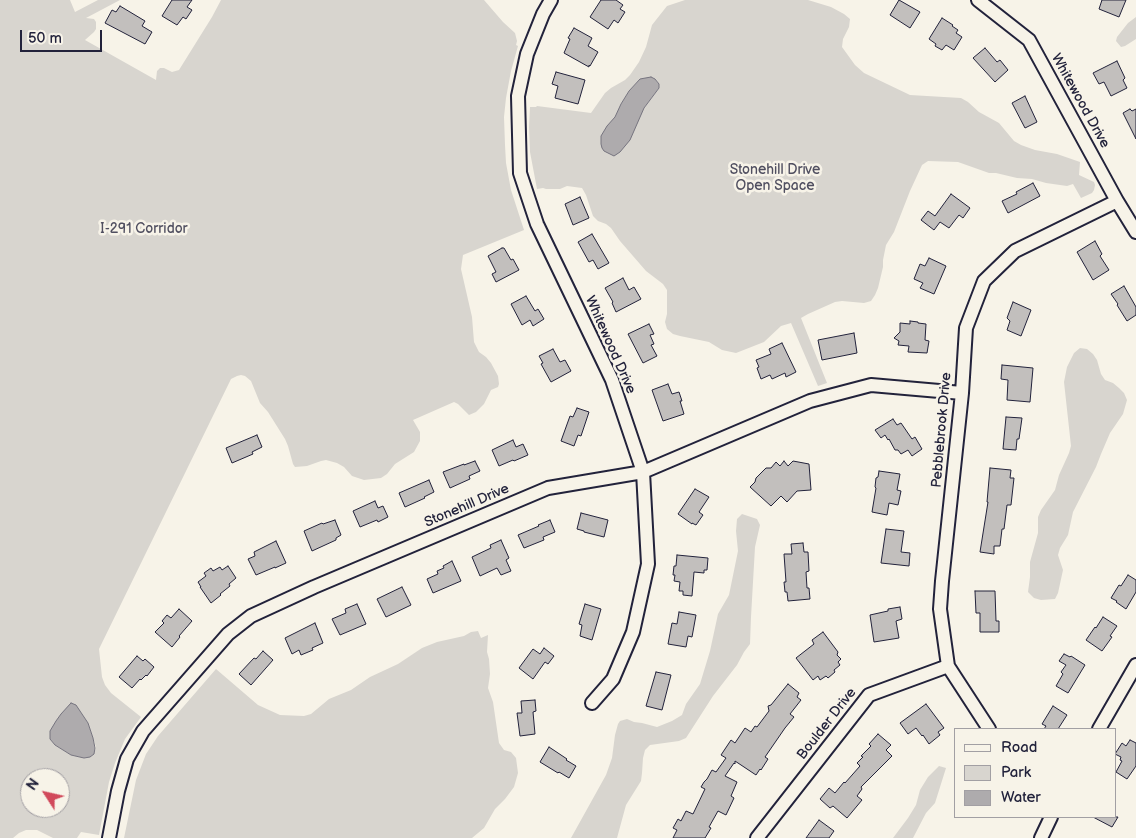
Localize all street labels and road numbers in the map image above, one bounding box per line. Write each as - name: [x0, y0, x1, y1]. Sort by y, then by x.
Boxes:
- street label: Whitewood Drive: [1047, 51, 1113, 151]
- street label: Whitewood Drive: [581, 293, 639, 397]
- street label: Pebblebrook Drive: [929, 372, 955, 488]
- street label: Stonehill Drive: [422, 481, 512, 531]
- street label: Boulder Drive: [794, 685, 860, 763]

